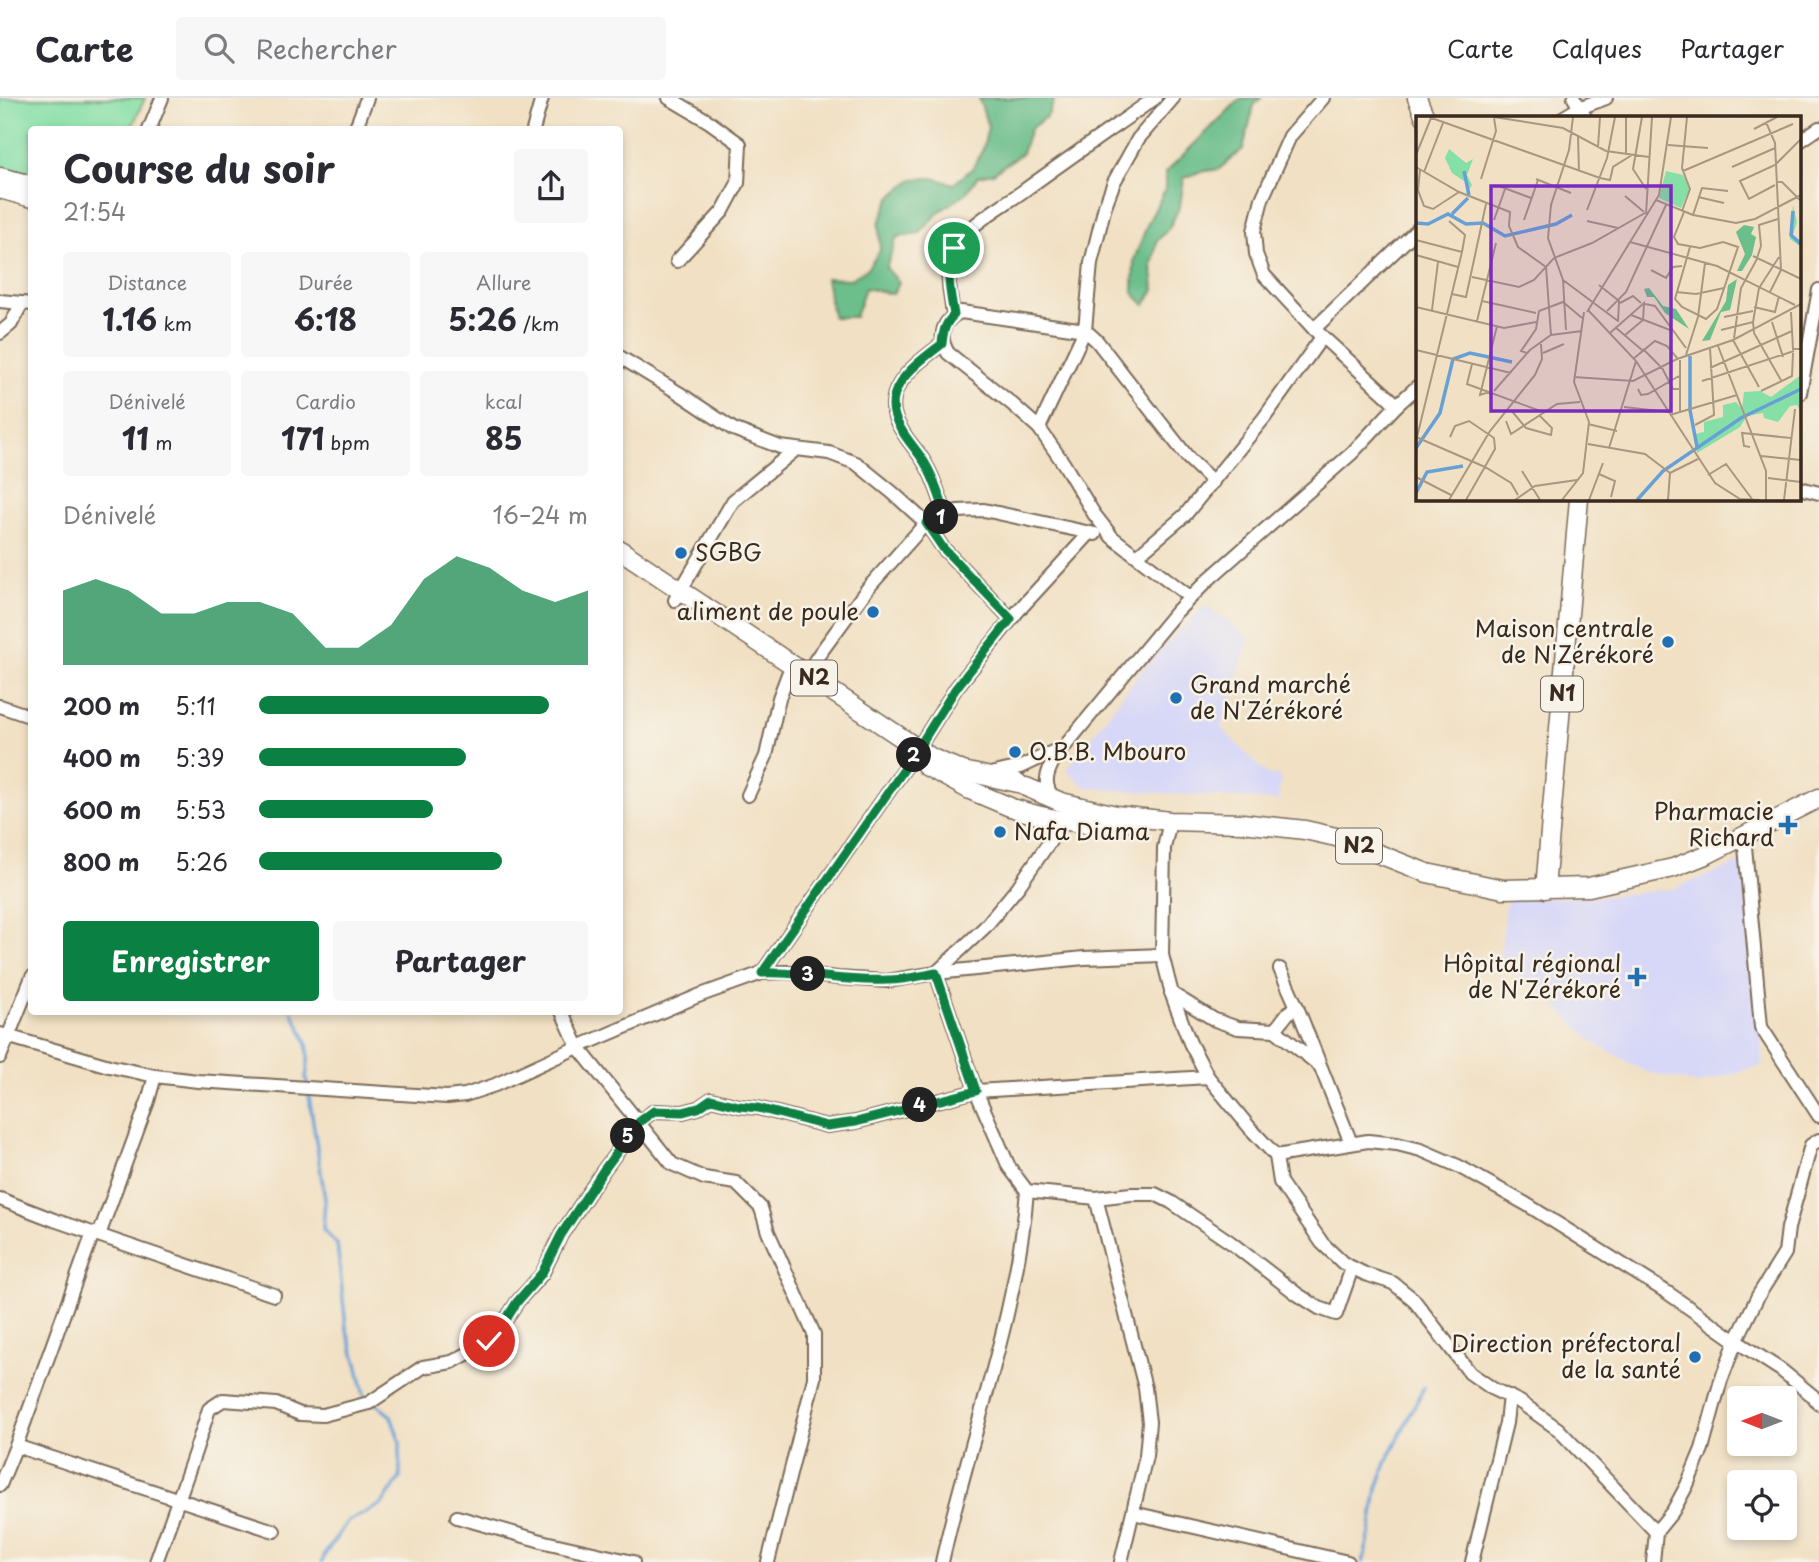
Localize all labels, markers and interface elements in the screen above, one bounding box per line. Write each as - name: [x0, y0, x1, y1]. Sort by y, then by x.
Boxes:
- search box: [176, 17, 666, 80]
- text: Carte: [35, 23, 134, 73]
- icon: search: [200, 29, 238, 67]
- text: Rechercher: [256, 29, 397, 68]
- text: Carte: [1447, 30, 1513, 66]
- text: Calques: [1551, 30, 1642, 66]
- text: Partager: [1680, 30, 1784, 66]
- inset map: [1416, 116, 1801, 500]
- text: Course du soir: [63, 139, 335, 196]
- button: share: [514, 149, 588, 223]
- text: 21:54: [63, 194, 126, 229]
- pin: [924, 218, 984, 278]
- icon: arrive: [935, 229, 973, 267]
- text: Distance: [107, 268, 187, 296]
- text: Durée: [298, 268, 353, 296]
- text: Allure: [476, 268, 531, 296]
- text: 1.16: [102, 296, 157, 341]
- text: 6:18: [294, 296, 357, 341]
- text: 5:26: [448, 296, 517, 341]
- text: km: [157, 309, 192, 337]
- text: /km: [517, 309, 559, 337]
- text: Dénivelé: [109, 387, 186, 415]
- text: Cardio: [295, 387, 356, 415]
- text: kcal: [485, 387, 523, 415]
- text: 11: [122, 415, 149, 460]
- text: 171: [281, 415, 324, 460]
- text: 85: [485, 415, 523, 460]
- text: m: [149, 428, 172, 456]
- text: bpm: [324, 428, 370, 456]
- text: Dénivelé: [63, 497, 156, 532]
- text: 16–24 m: [493, 497, 588, 532]
- pin: 1: [923, 500, 958, 534]
- text: 1: [936, 502, 945, 530]
- place label: SGBG: [695, 534, 762, 569]
- marker: SGBG: [673, 545, 689, 561]
- place label: aliment de poule: [677, 593, 859, 628]
- marker: aliment de poule: [865, 604, 881, 620]
- place label: Maison centrale de N'Zérékoré: [1475, 610, 1654, 671]
- marker: Maison centrale de N'Zérékoré: [1660, 634, 1676, 650]
- road number: N2: [791, 660, 837, 696]
- place label: Grand marché de N'Zérékoré: [1190, 666, 1351, 727]
- road number: N1: [1541, 676, 1583, 712]
- text: 200 m: [63, 688, 140, 723]
- text: 5:11: [175, 688, 216, 723]
- marker: Grand marché de N'Zérékoré: [1168, 690, 1184, 706]
- place label: O.B.B. Mbouro: [1029, 733, 1186, 768]
- pin: 2: [897, 738, 932, 772]
- text: 400 m: [63, 740, 141, 775]
- text: 5:39: [175, 740, 225, 775]
- text: 2: [907, 740, 920, 768]
- marker: O.B.B. Mbouro: [1007, 744, 1023, 760]
- text: 600 m: [63, 792, 141, 827]
- text: 5:53: [175, 792, 226, 827]
- place label: Pharmacie Richard: [1653, 793, 1774, 854]
- place label: Nafa Diama: [1014, 813, 1150, 848]
- marker: Pharmacie Richard: [1780, 817, 1796, 833]
- marker: Nafa Diama: [992, 824, 1008, 840]
- road number: N2: [1336, 828, 1382, 864]
- text: 800 m: [63, 844, 140, 879]
- text: 5:26: [175, 844, 228, 879]
- button: Enregistrer: [63, 921, 319, 1001]
- button: Partager: [333, 921, 588, 1001]
- place label: Hôpital régional de N'Zérékoré: [1443, 945, 1621, 1006]
- pin: 3: [790, 956, 826, 992]
- text: 3: [801, 959, 814, 987]
- marker: Hôpital régional de N'Zérékoré: [1627, 967, 1647, 987]
- pin: 4: [902, 1088, 937, 1122]
- text: 4: [913, 1090, 926, 1118]
- pin: 5: [610, 1118, 646, 1154]
- text: 5: [621, 1121, 634, 1149]
- pin: [459, 1311, 519, 1371]
- icon: check: [470, 1322, 508, 1360]
- place label: Direction préfectoral de la santé: [1451, 1325, 1681, 1386]
- marker: Direction préfectoral de la santé: [1687, 1349, 1703, 1365]
- north arrow: [1727, 1386, 1797, 1456]
- map controls: [1727, 1386, 1797, 1540]
- button: locate: [1727, 1470, 1797, 1540]

